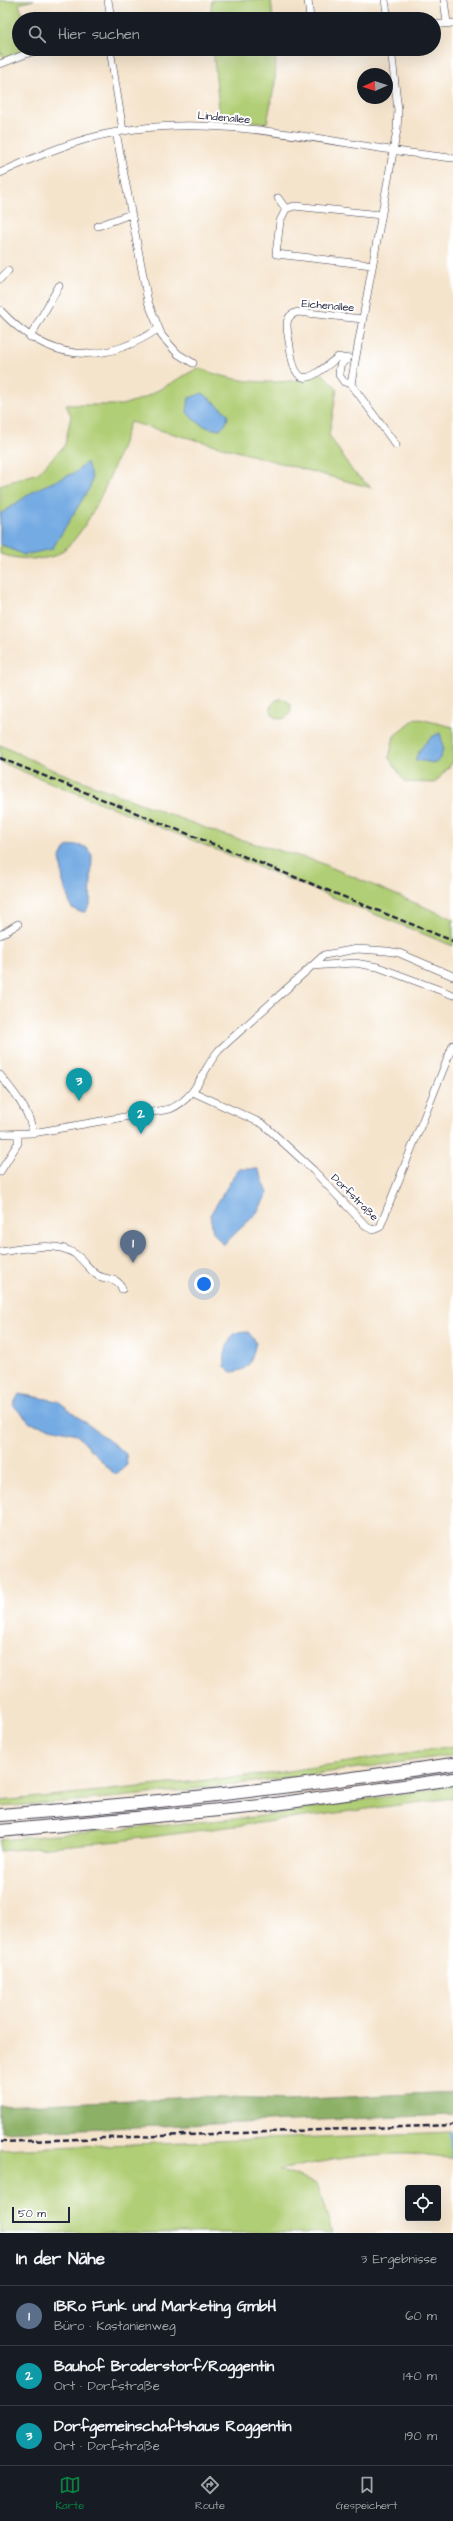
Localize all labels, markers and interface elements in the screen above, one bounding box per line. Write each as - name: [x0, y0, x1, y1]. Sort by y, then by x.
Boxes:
- search box: [12, 12, 441, 56]
- icon: search: [26, 23, 48, 45]
- text: Hier suchen: [58, 24, 139, 45]
- north arrow: [357, 68, 393, 104]
- street label: Lindenallee: [197, 108, 251, 127]
- street label: Eichenallee: [301, 296, 355, 315]
- pin: 3: [66, 1068, 92, 1101]
- pin: 2: [128, 1101, 154, 1134]
- street label: Dorfstraße: [328, 1170, 382, 1224]
- pin: 1: [120, 1230, 146, 1263]
- your location: [194, 1274, 214, 1294]
- map controls: [405, 2185, 441, 2221]
- button: locate: [405, 2185, 441, 2221]
- scale bar: [12, 2205, 70, 2224]
- text: 50 m: [18, 2206, 46, 2221]
- text: In der Nähe: [16, 2247, 105, 2271]
- text: 3 Ergebnisse: [361, 2250, 437, 2268]
- text: IBRo Funk und Marketing GmbH: [54, 2296, 276, 2317]
- text: 1: [28, 2307, 30, 2325]
- text: 60 m: [405, 2307, 437, 2325]
- text: Büro · Kastanienweg: [54, 2317, 176, 2335]
- text: Bauhof Broderstorf/Roggentin: [54, 2356, 274, 2377]
- text: 2: [25, 2367, 33, 2385]
- text: 140 m: [403, 2367, 437, 2385]
- text: Ort · Dorfstraße: [54, 2377, 160, 2395]
- text: Dorfgemeinschaftshaus Roggentin: [54, 2416, 292, 2437]
- text: 3: [26, 2427, 32, 2445]
- text: 190 m: [404, 2427, 437, 2445]
- text: Ort · Dorfstraße: [54, 2437, 160, 2455]
- tab: Karte: [55, 2474, 84, 2513]
- tab: Route: [195, 2474, 225, 2513]
- tab: Gespeichert: [336, 2474, 398, 2513]

